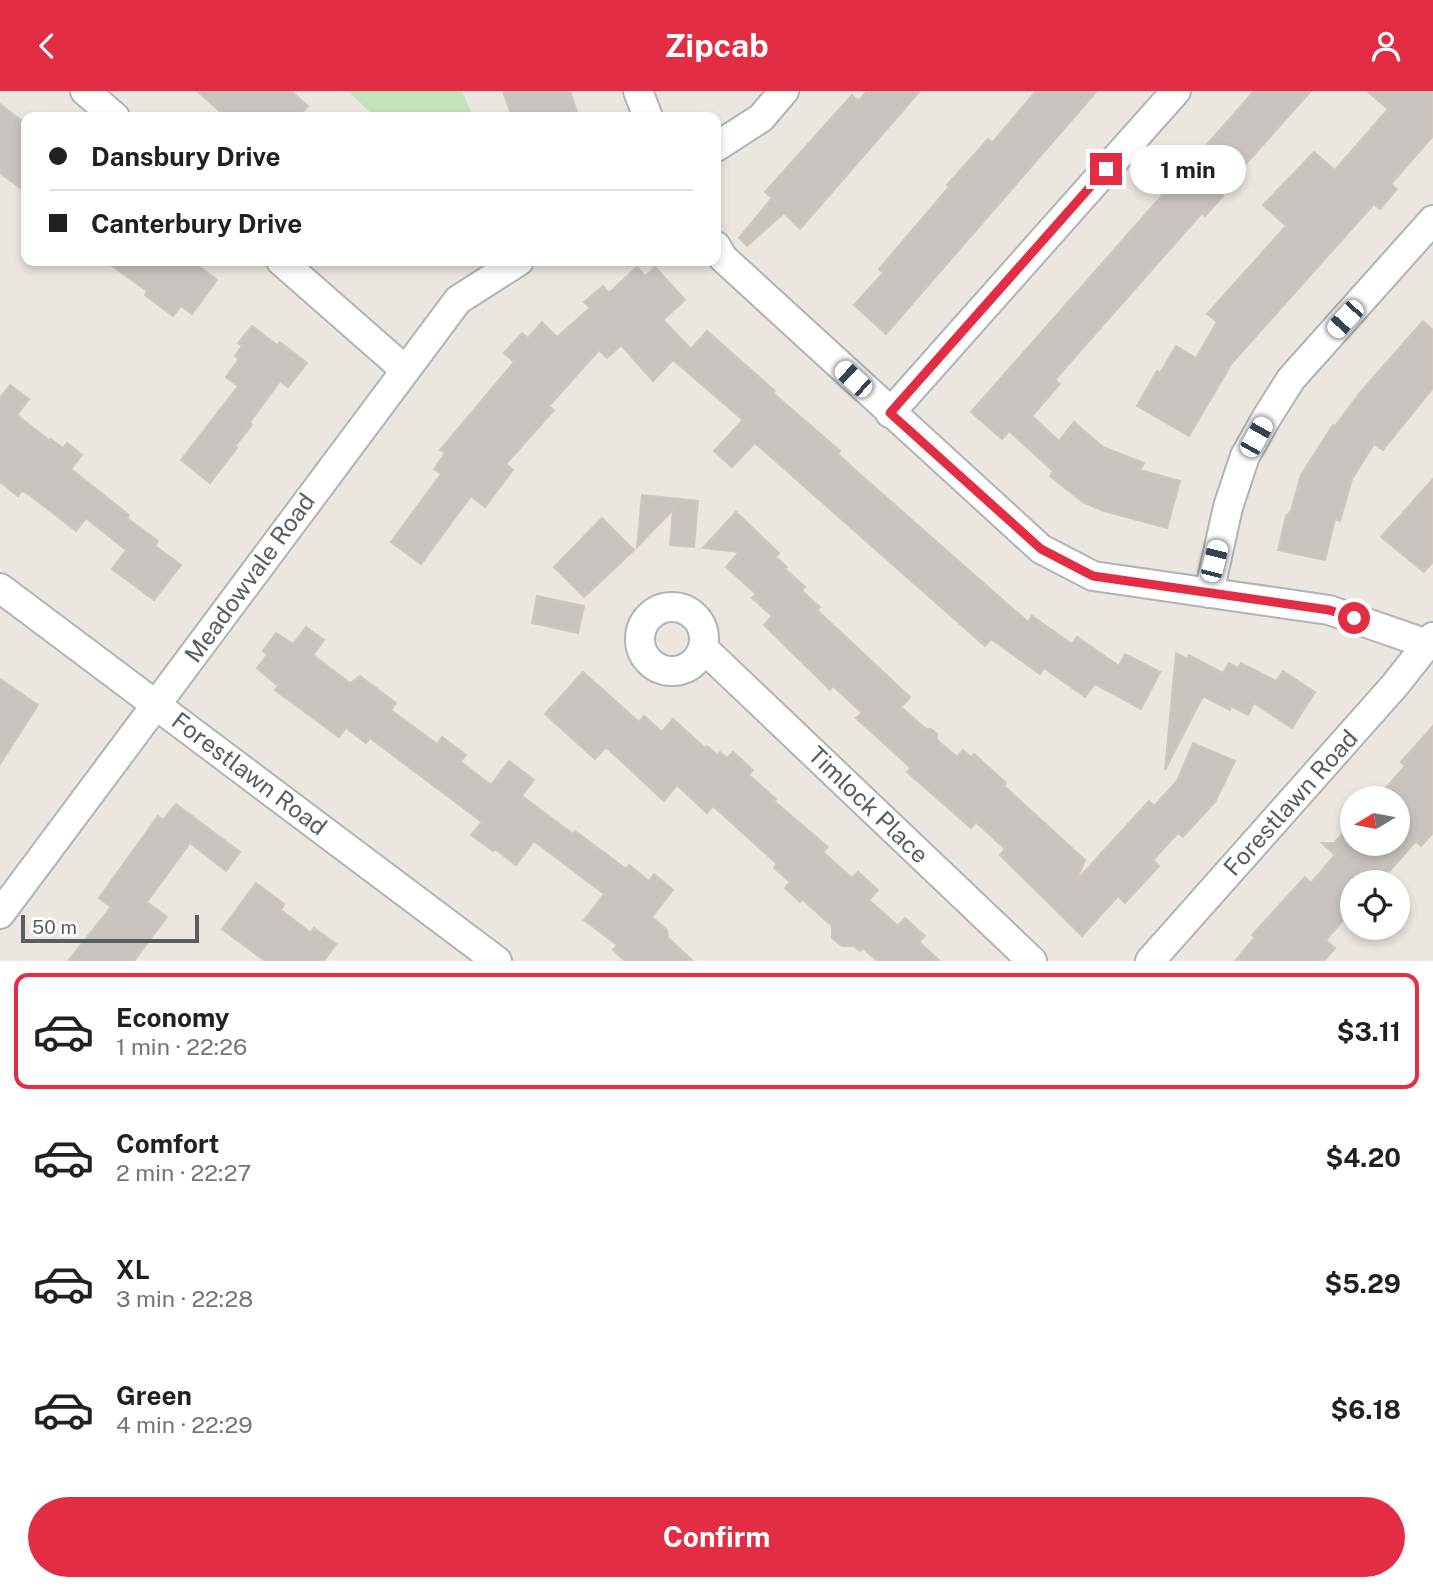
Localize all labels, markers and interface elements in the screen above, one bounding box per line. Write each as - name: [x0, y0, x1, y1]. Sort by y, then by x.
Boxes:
- icon: back: [28, 27, 66, 65]
- text: Zipcab: [664, 27, 769, 64]
- icon: person: [1367, 27, 1405, 65]
- text: Dansbury Drive: [91, 141, 281, 172]
- callout: 1 min: [1130, 145, 1246, 193]
- route end: [1090, 153, 1122, 185]
- text: 1 min: [1160, 156, 1216, 183]
- text: Canterbury Drive: [91, 208, 302, 239]
- car: [1324, 296, 1367, 342]
- car: [831, 357, 876, 401]
- car: [1237, 414, 1276, 460]
- street label: Meadowvale Road: [178, 487, 320, 668]
- car: [1199, 538, 1230, 584]
- route start: [1338, 602, 1370, 634]
- street label: Forestlawn Road: [167, 706, 333, 841]
- street label: Forestlawn Road: [1217, 724, 1363, 881]
- street label: Timlock Place: [803, 740, 934, 868]
- north arrow: [1340, 786, 1410, 856]
- map controls: [1340, 786, 1410, 940]
- button: locate: [1340, 870, 1410, 940]
- scale bar: [21, 912, 200, 944]
- text: 50 m: [32, 916, 77, 938]
- icon: car: [32, 1000, 95, 1063]
- text: Economy: [116, 1002, 229, 1033]
- text: $3.11: [1337, 1016, 1401, 1047]
- text: 1 min · 22:26: [116, 1033, 247, 1060]
- icon: car: [32, 1126, 95, 1189]
- text: Comfort: [116, 1128, 219, 1159]
- text: $4.20: [1325, 1142, 1401, 1173]
- text: 2 min · 22:27: [116, 1159, 251, 1186]
- icon: car: [32, 1252, 95, 1315]
- text: XL: [116, 1254, 150, 1285]
- text: $5.29: [1325, 1268, 1401, 1299]
- text: 3 min · 22:28: [116, 1285, 253, 1312]
- icon: car: [32, 1378, 95, 1441]
- text: Green: [116, 1380, 192, 1411]
- text: $6.18: [1331, 1394, 1401, 1425]
- text: 4 min · 22:29: [116, 1411, 253, 1438]
- button: Confirm: [28, 1497, 1405, 1577]

